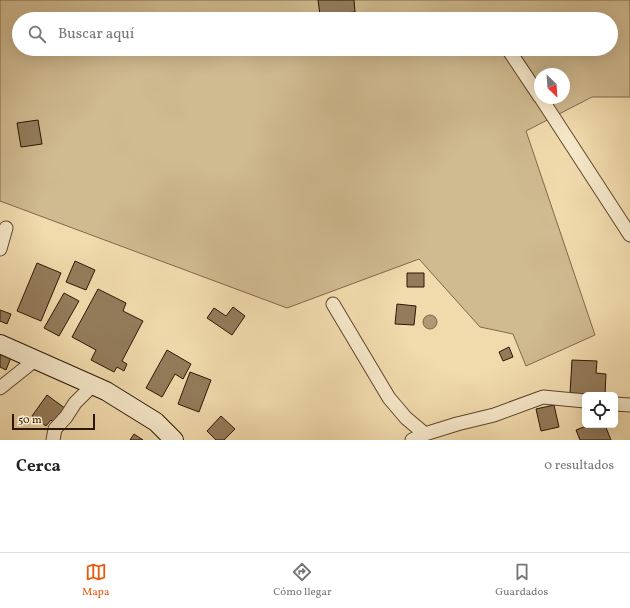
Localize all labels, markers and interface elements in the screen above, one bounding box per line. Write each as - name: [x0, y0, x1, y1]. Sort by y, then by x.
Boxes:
- search box: [12, 12, 618, 56]
- icon: search: [26, 23, 48, 45]
- text: Buscar aquí: [58, 24, 134, 45]
- north arrow: [534, 68, 570, 104]
- map controls: [582, 392, 618, 428]
- button: locate: [582, 392, 618, 428]
- scale bar: [12, 412, 95, 431]
- text: 50 m: [18, 413, 42, 428]
- text: Cerca: [16, 455, 61, 478]
- text: 0 resultados: [544, 457, 614, 475]
- tab: Mapa: [82, 561, 109, 600]
- tab: Cómo llegar: [273, 561, 332, 600]
- tab: Guardados: [495, 561, 548, 600]

